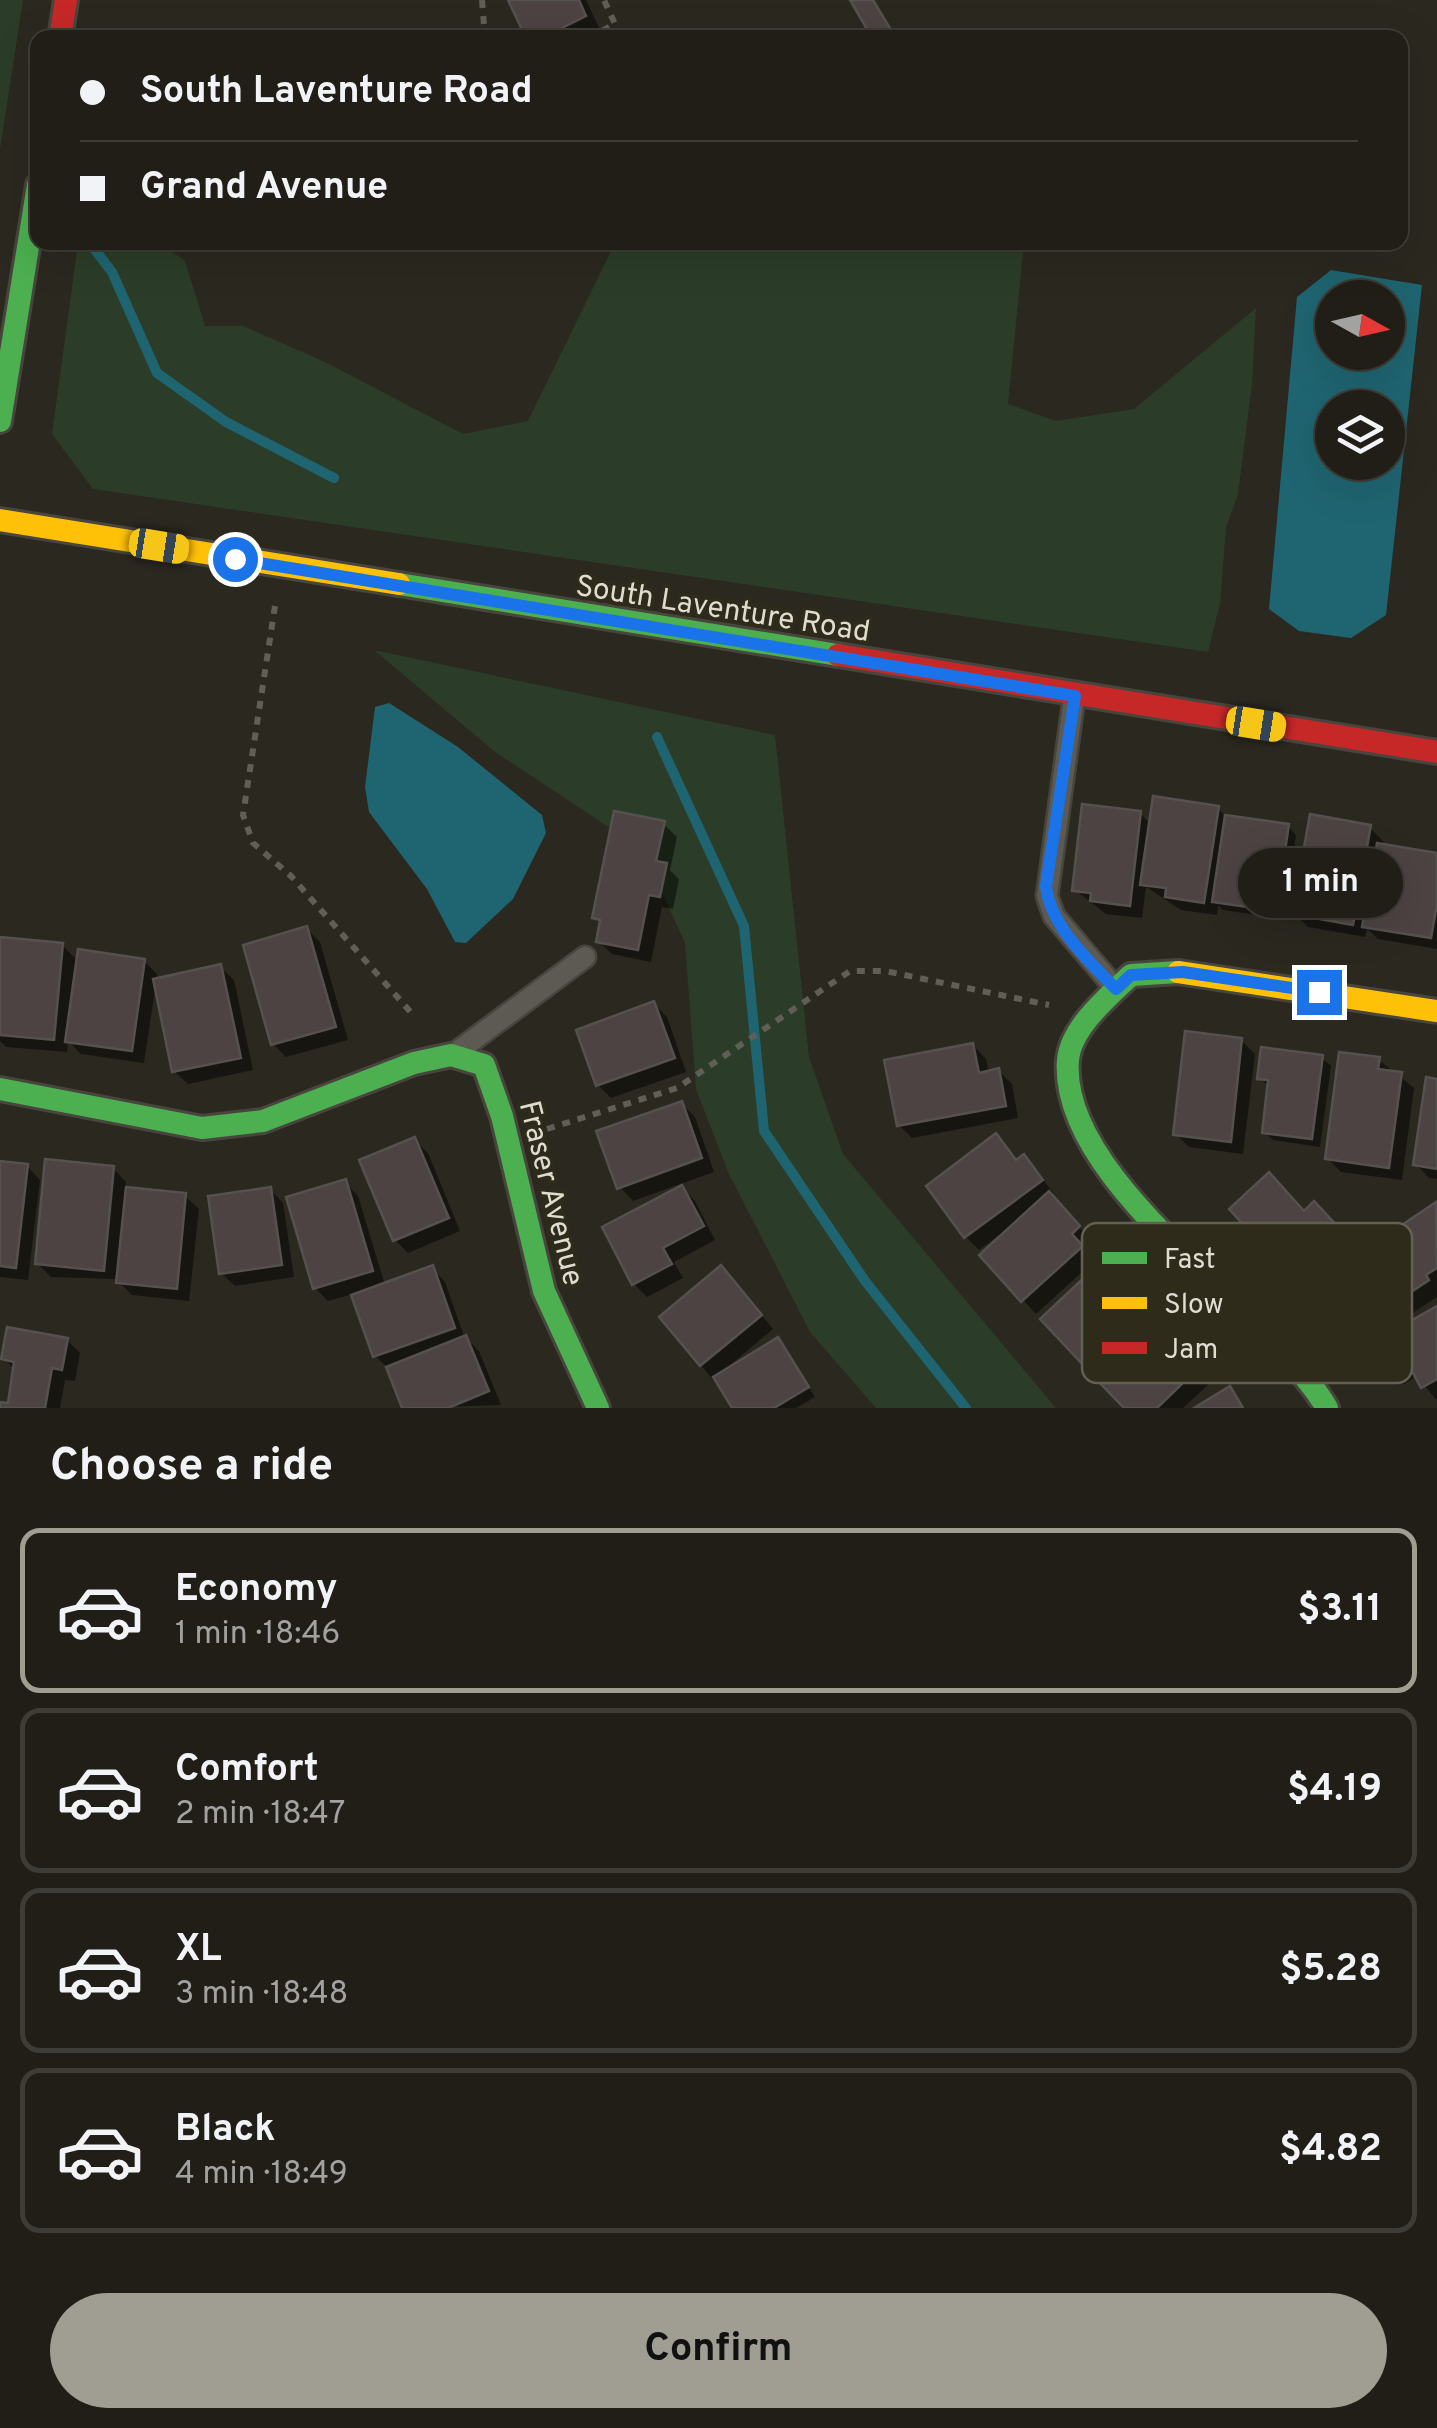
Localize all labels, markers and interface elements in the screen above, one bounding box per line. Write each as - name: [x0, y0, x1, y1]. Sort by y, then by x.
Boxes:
- text: South Laventure Road: [140, 68, 533, 117]
- text: Grand Avenue: [140, 164, 388, 213]
- north arrow: [1315, 280, 1405, 370]
- map controls: [1315, 280, 1405, 480]
- button: layers: [1315, 390, 1405, 480]
- car: [127, 526, 191, 566]
- route start: [213, 537, 258, 582]
- street label: South Laventure Road: [573, 569, 872, 652]
- car: [1224, 704, 1288, 744]
- callout: 1 min: [1236, 847, 1402, 917]
- text: 1 min: [1282, 863, 1359, 903]
- route end: [1297, 970, 1342, 1015]
- street label: Fraser Avenue: [509, 1097, 590, 1290]
- legend: [1082, 1223, 1412, 1383]
- text: Fast: [1164, 1243, 1216, 1279]
- text: Slow: [1164, 1288, 1223, 1324]
- text: Jam: [1164, 1333, 1218, 1369]
- text: Choose a ride: [50, 1439, 333, 1496]
- icon: car: [55, 1566, 145, 1656]
- text: Economy: [175, 1566, 337, 1615]
- text: $3.11: [1298, 1586, 1382, 1635]
- text: 1 min · 18:46: [175, 1615, 340, 1655]
- icon: car: [55, 1746, 145, 1836]
- text: Comfort: [175, 1746, 319, 1795]
- text: $4.19: [1287, 1766, 1382, 1815]
- text: 2 min · 18:47: [175, 1795, 345, 1835]
- icon: car: [55, 1926, 145, 2016]
- text: XL: [175, 1926, 222, 1975]
- text: $5.28: [1279, 1946, 1382, 1995]
- text: 3 min · 18:48: [175, 1975, 348, 2015]
- icon: car: [55, 2106, 145, 2196]
- text: Black: [175, 2106, 275, 2155]
- text: $4.82: [1279, 2126, 1382, 2175]
- text: 4 min · 18:49: [175, 2155, 348, 2195]
- button: Confirm: [50, 2293, 1387, 2408]

